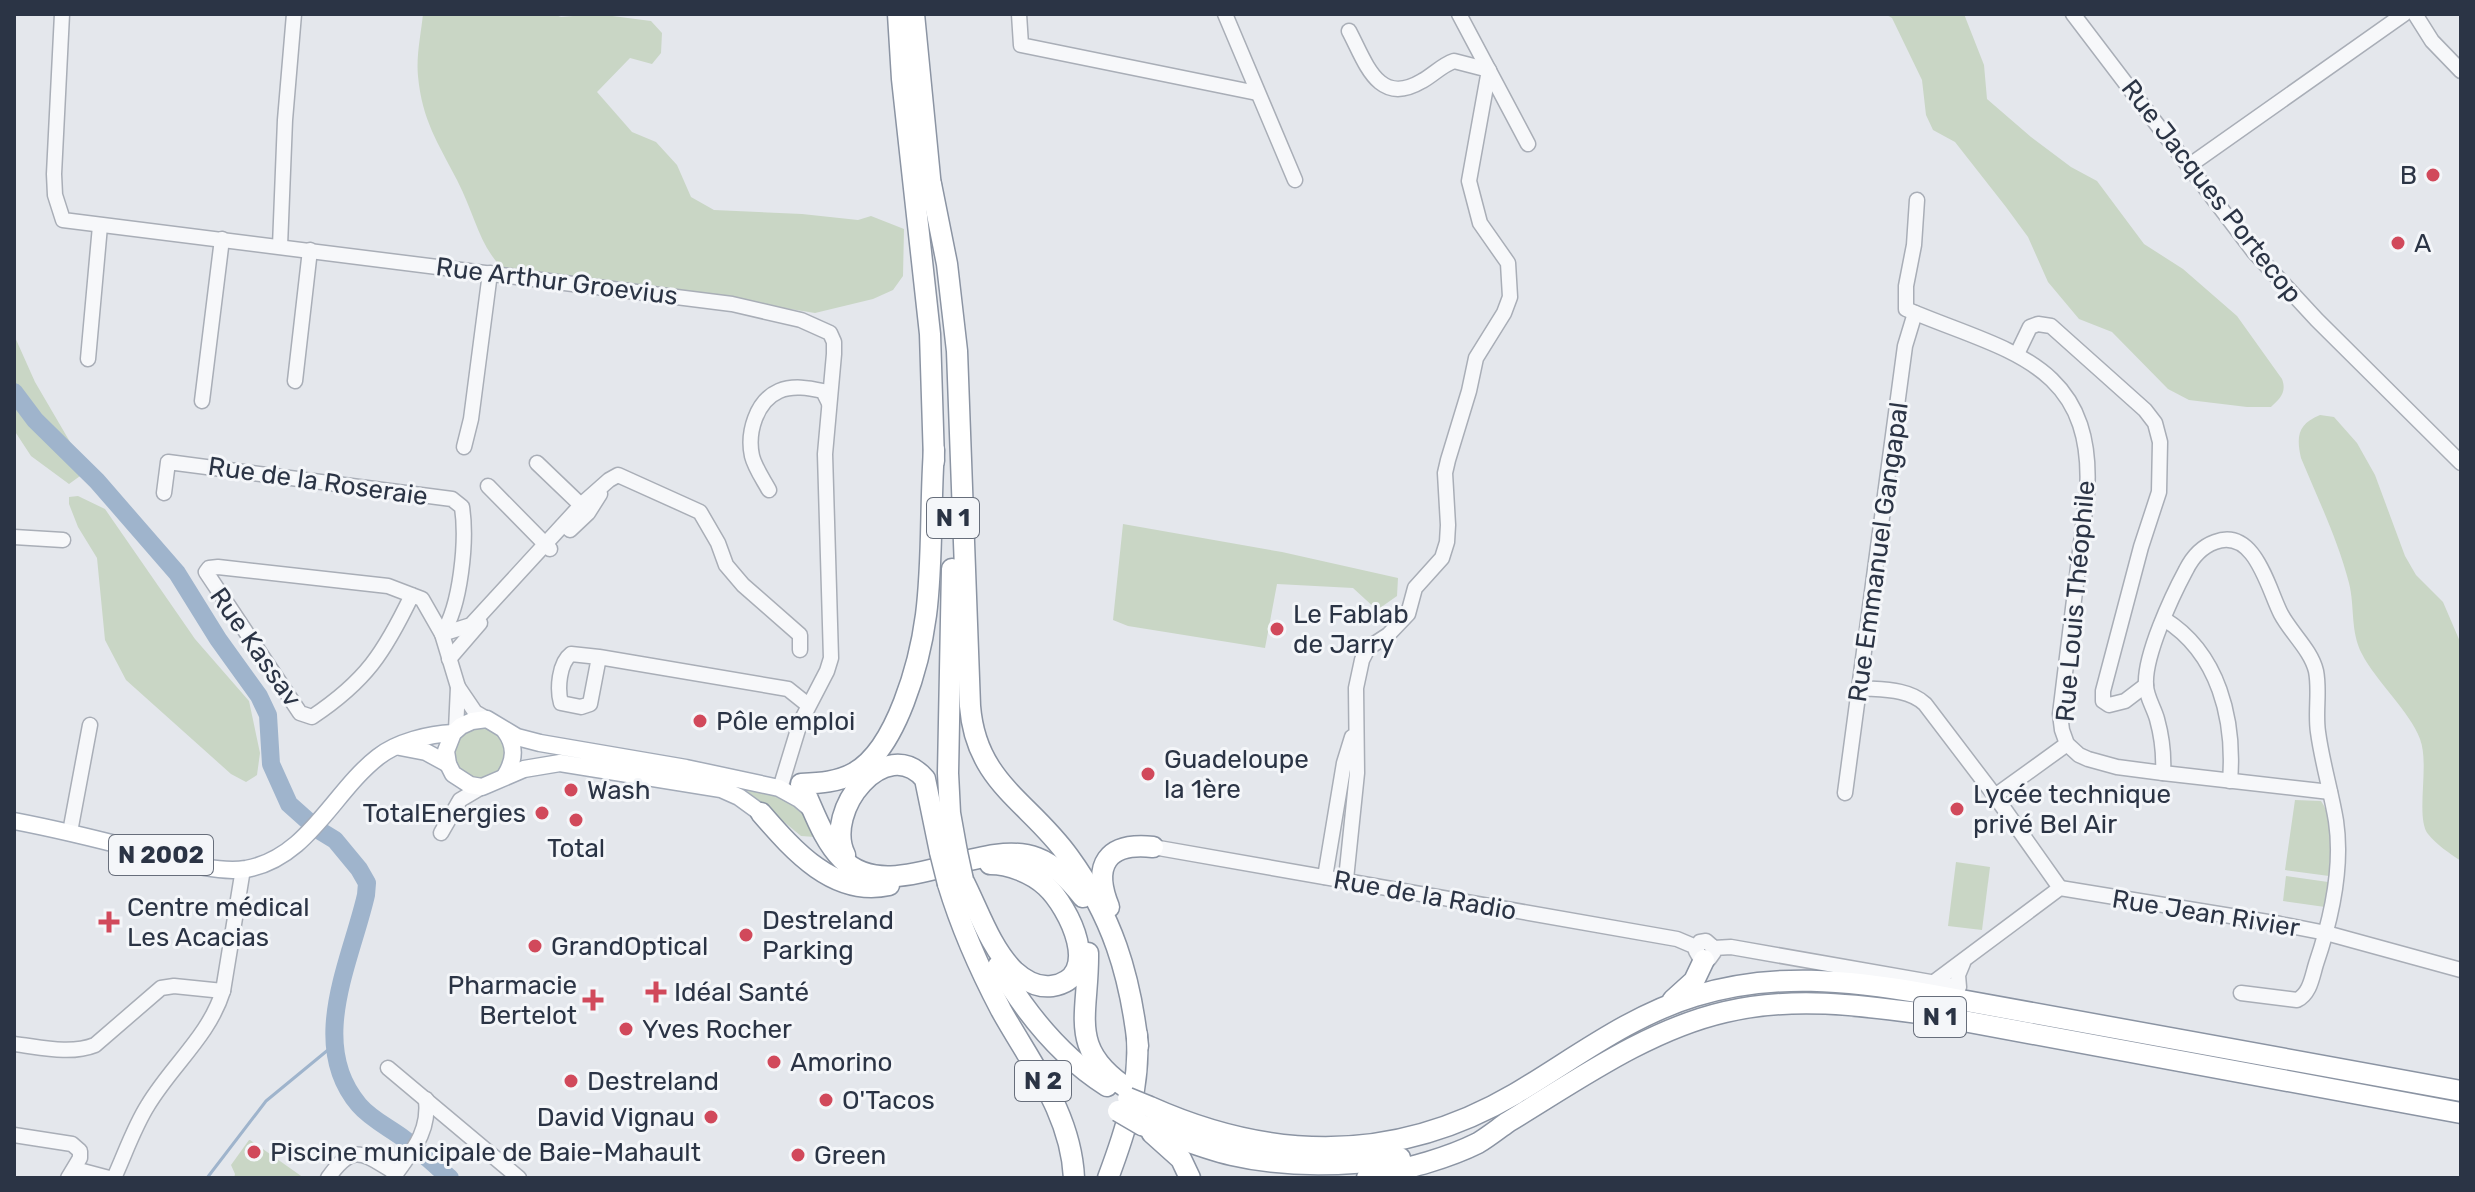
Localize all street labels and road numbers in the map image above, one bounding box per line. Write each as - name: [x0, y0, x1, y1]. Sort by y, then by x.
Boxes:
- street label: Rue Jacques Portecop: [2115, 73, 2308, 309]
- street label: Rue Arthur Groevius: [434, 251, 680, 312]
- street label: Rue Emmanuel Gangapal: [1842, 400, 1915, 704]
- street label: Rue de la Roseraie: [206, 451, 430, 512]
- street label: Rue Louis Théophile: [2050, 479, 2101, 723]
- road number: N 1: [927, 498, 979, 538]
- street label: Rue Kassav: [203, 582, 308, 713]
- road number: N 2002: [109, 835, 213, 875]
- street label: Rue de la Radio: [1331, 864, 1519, 927]
- street label: Rue Jean Rivier: [2110, 883, 2302, 944]
- road number: N 1: [1914, 997, 1966, 1037]
- road number: N 2: [1015, 1061, 1071, 1101]

